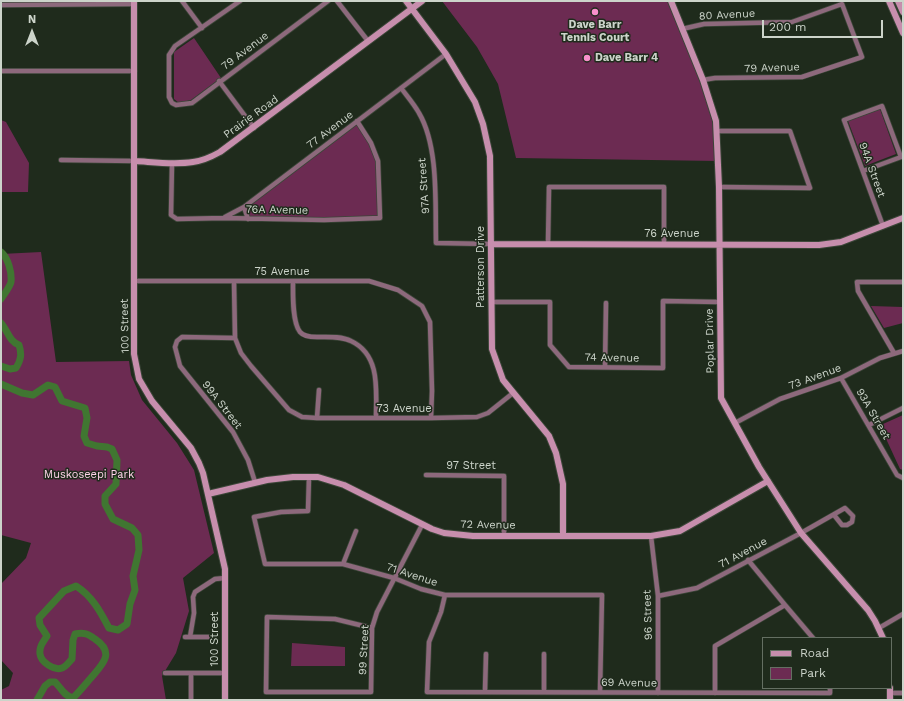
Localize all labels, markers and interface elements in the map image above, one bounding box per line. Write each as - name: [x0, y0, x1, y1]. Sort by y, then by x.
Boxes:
- marker: Dave Barr Tennis Court: [590, 7, 600, 17]
- street label: 80 Avenue: [699, 7, 755, 23]
- north arrow: [12, 12, 52, 52]
- scale bar: [764, 12, 885, 38]
- text: N: [28, 13, 36, 26]
- place label: Dave Barr Tennis Court: [561, 18, 629, 44]
- text: 200 m: [769, 20, 806, 34]
- street label: 79 Avenue: [219, 29, 271, 73]
- place label: Dave Barr 4: [595, 51, 658, 65]
- marker: Dave Barr 4: [582, 53, 592, 63]
- street label: 79 Avenue: [744, 60, 800, 76]
- street label: Prairie Road: [221, 93, 281, 141]
- street label: 77 Avenue: [304, 108, 356, 152]
- street label: 94A Street: [856, 141, 888, 199]
- street label: 97A Street: [415, 157, 433, 215]
- street label: 76A Avenue: [246, 203, 308, 217]
- street label: Patterson Drive: [474, 226, 488, 308]
- street label: 76 Avenue: [644, 227, 700, 241]
- street label: 75 Avenue: [254, 265, 310, 279]
- street label: 100 Street: [118, 298, 132, 354]
- street label: Poplar Drive: [703, 308, 717, 374]
- street label: 74 Avenue: [584, 351, 640, 365]
- street label: 73 Avenue: [787, 361, 843, 393]
- street label: 99A Street: [199, 378, 245, 432]
- street label: 93A Street: [853, 386, 893, 442]
- street label: 73 Avenue: [376, 402, 432, 416]
- street label: 97 Street: [446, 459, 496, 473]
- park label: Muskoseepi Park: [44, 468, 134, 482]
- street label: 72 Avenue: [460, 518, 516, 532]
- street label: 71 Avenue: [716, 535, 770, 571]
- street label: 71 Avenue: [385, 561, 439, 589]
- street label: 96 Street: [641, 590, 655, 640]
- street label: 100 Street: [208, 612, 222, 666]
- street label: 99 Street: [356, 624, 372, 676]
- legend: [762, 637, 892, 689]
- text: Road: [800, 646, 829, 660]
- text: Park: [800, 666, 826, 680]
- street label: 69 Avenue: [601, 676, 657, 690]

